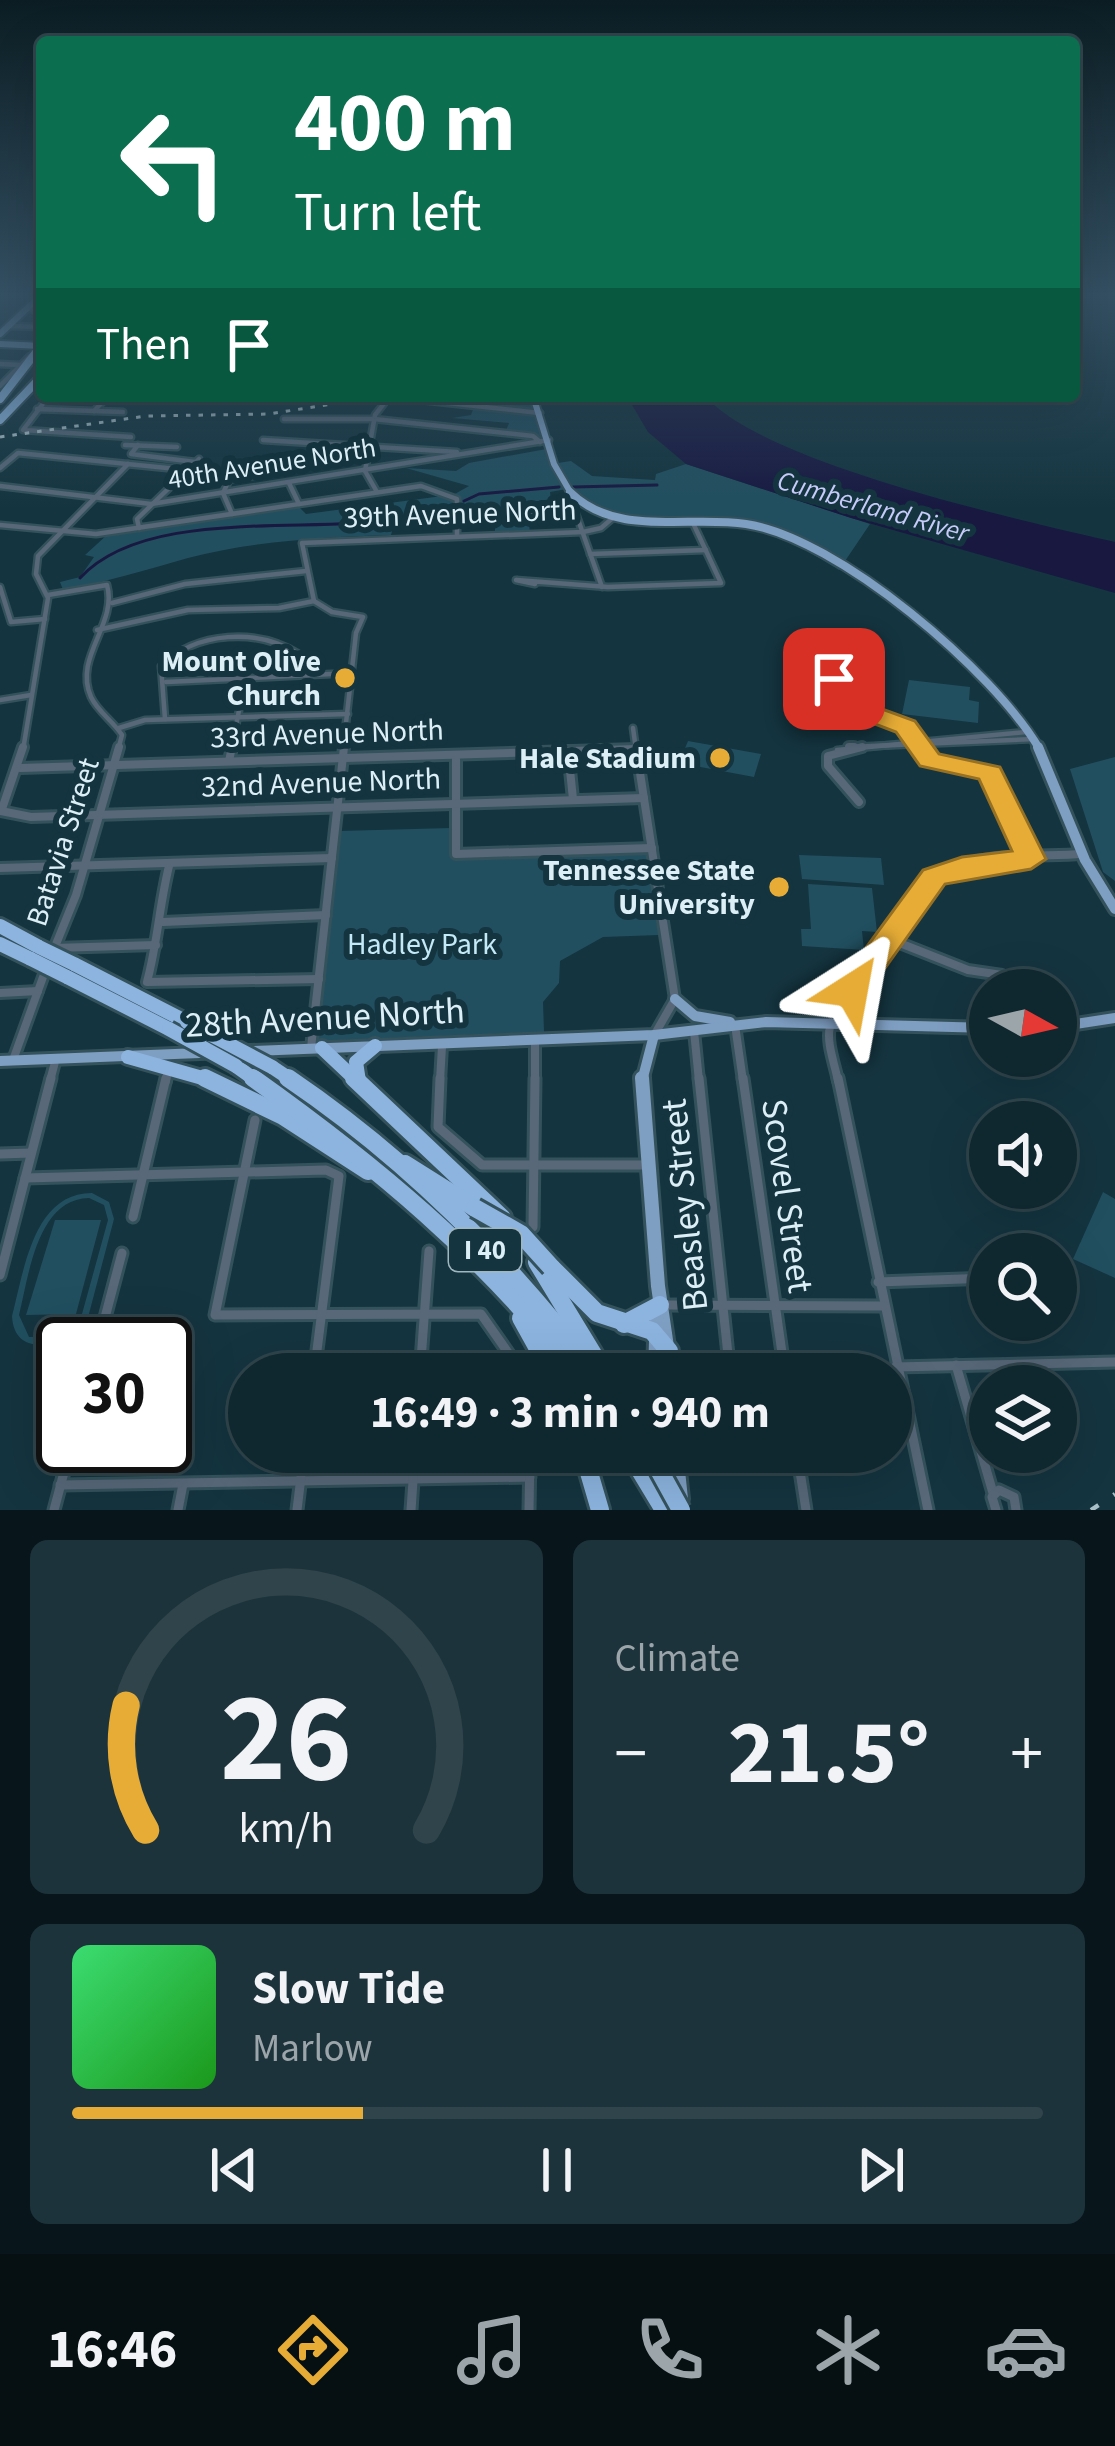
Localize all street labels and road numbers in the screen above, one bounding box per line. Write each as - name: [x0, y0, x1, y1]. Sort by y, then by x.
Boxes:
- street label: 40th Avenue North: [165, 428, 379, 500]
- street label: 39th Avenue North: [343, 488, 577, 540]
- street label: 33rd Avenue North: [210, 708, 444, 760]
- street label: Batavia Street: [16, 752, 110, 932]
- street label: 32nd Avenue North: [200, 757, 442, 809]
- street label: 28th Avenue North: [184, 985, 466, 1051]
- street label: Beasley Street: [648, 1096, 722, 1314]
- street label: Scovel Street: [748, 1096, 826, 1296]
- road number: I 40: [449, 1229, 521, 1271]

